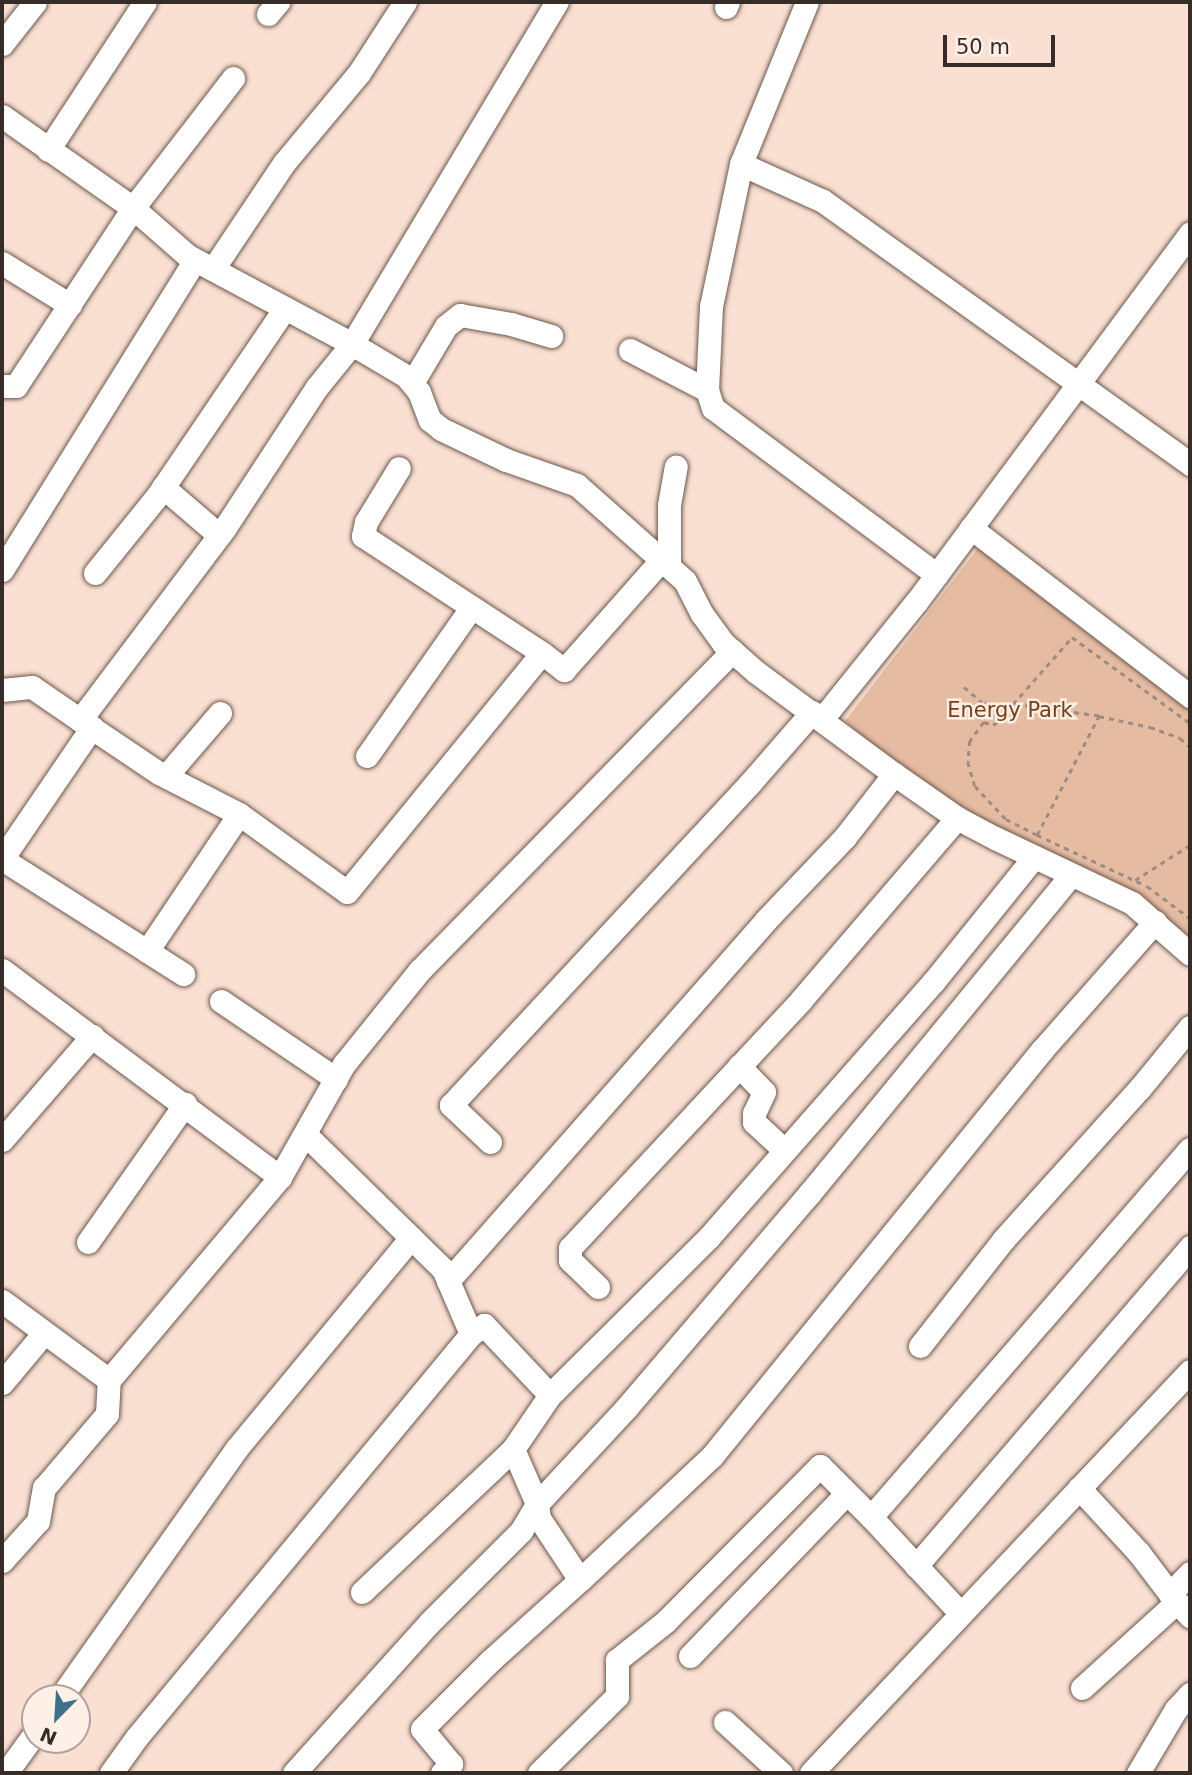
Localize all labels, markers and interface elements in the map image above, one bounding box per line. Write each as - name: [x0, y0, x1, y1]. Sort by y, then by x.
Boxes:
- scale bar: [947, 21, 1059, 65]
- text: 50 m: [956, 35, 1010, 59]
- park label: Energy Park: [947, 697, 1073, 723]
- north arrow: [21, 1684, 91, 1754]
- text: N: [37, 1723, 60, 1750]

